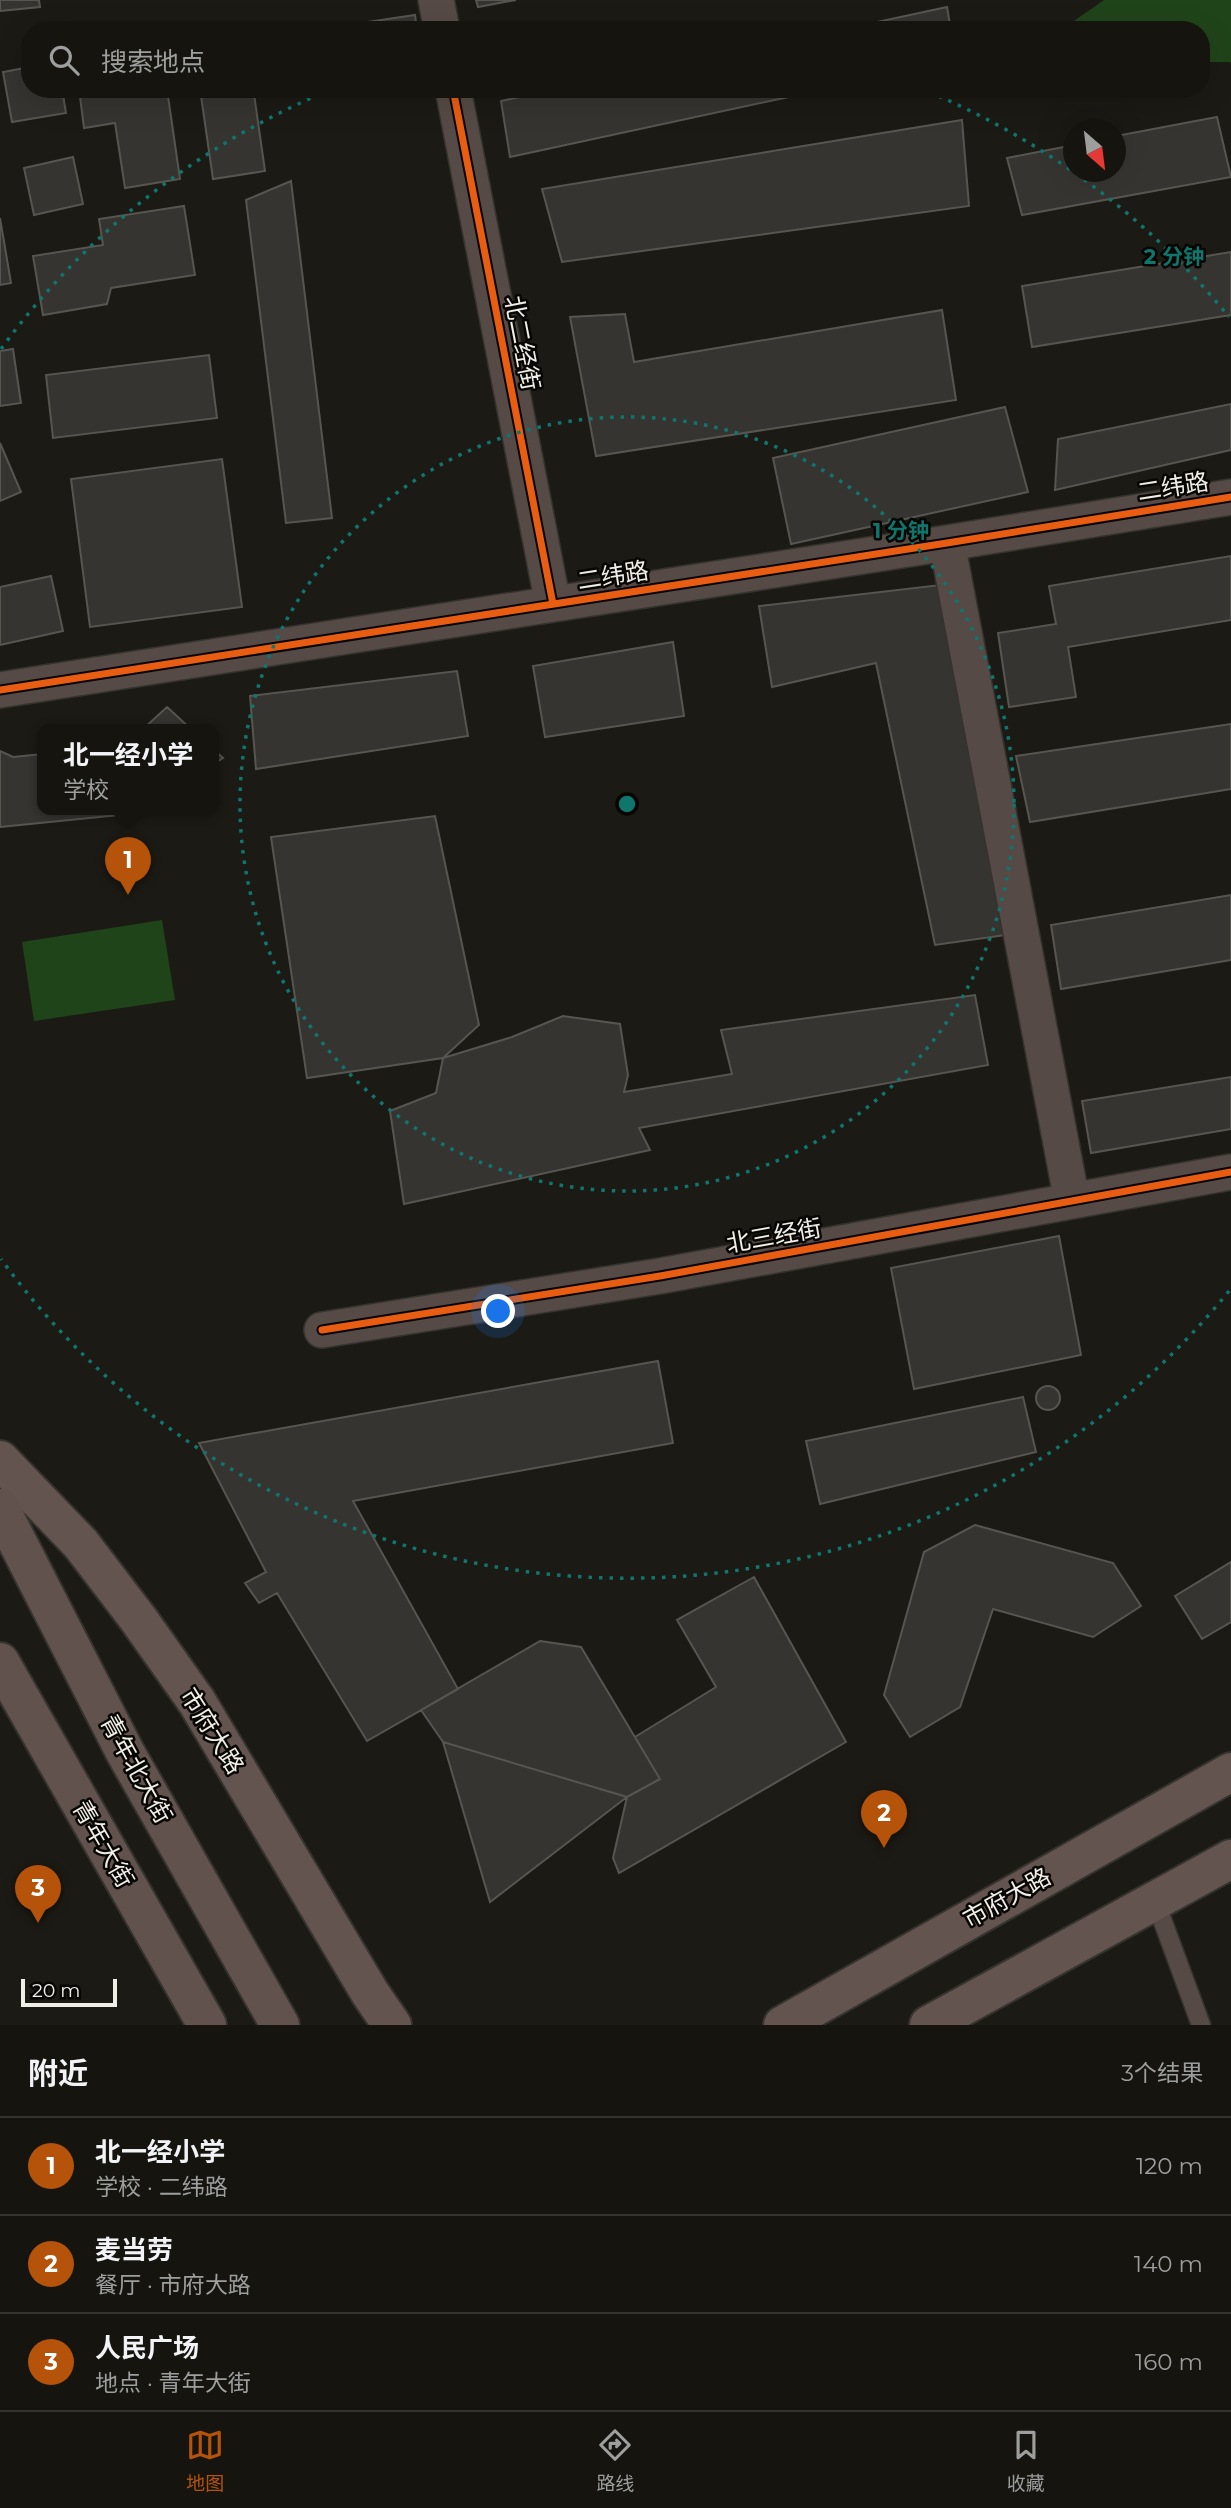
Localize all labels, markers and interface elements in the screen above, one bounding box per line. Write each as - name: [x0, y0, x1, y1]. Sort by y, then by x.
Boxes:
- search box: [21, 21, 1210, 98]
- icon: search: [45, 41, 83, 79]
- text: 搜索地点: [101, 46, 205, 78]
- north arrow: [1063, 119, 1126, 182]
- text: 2 分钟: [1144, 244, 1204, 269]
- street label: 北二经街: [499, 293, 546, 393]
- street label: 二纬路: [1135, 467, 1211, 506]
- text: 1 分钟: [873, 518, 929, 543]
- street label: 二纬路: [575, 556, 651, 595]
- popup: [37, 724, 219, 815]
- text: 北一经小学: [63, 739, 193, 771]
- text: 学校: [63, 776, 109, 804]
- centre of rings: [615, 792, 639, 816]
- pin: 1: [105, 837, 151, 895]
- street label: 北三经街: [724, 1213, 824, 1258]
- your location: [481, 1294, 515, 1328]
- street label: 市府大路: [175, 1682, 250, 1779]
- street label: 青年北大街: [95, 1709, 178, 1828]
- pin: 2: [861, 1790, 907, 1848]
- street label: 青年大街: [67, 1795, 140, 1893]
- street label: 市府大路: [958, 1862, 1056, 1934]
- pin: 3: [15, 1865, 61, 1923]
- scale bar: [21, 1976, 117, 2008]
- text: 20 m: [32, 1979, 80, 2002]
- text: 附近: [28, 2055, 88, 2092]
- text: 3个结果: [1121, 2059, 1203, 2087]
- text: 北一经小学: [95, 2136, 225, 2168]
- text: 1: [46, 2152, 56, 2180]
- text: 120 m: [1136, 2152, 1203, 2180]
- text: 学校 · 二纬路: [95, 2173, 228, 2201]
- text: 麦当劳: [95, 2234, 173, 2266]
- text: 2: [44, 2250, 58, 2278]
- text: 140 m: [1134, 2250, 1203, 2278]
- text: 餐厅 · 市府大路: [95, 2271, 251, 2299]
- text: 人民广场: [95, 2332, 199, 2364]
- text: 3: [44, 2348, 58, 2376]
- text: 160 m: [1135, 2348, 1203, 2376]
- text: 地点 · 青年大街: [95, 2369, 251, 2397]
- tab: 地图: [186, 2426, 224, 2495]
- tab: 路线: [596, 2426, 635, 2495]
- tab: 收藏: [1007, 2426, 1045, 2495]

